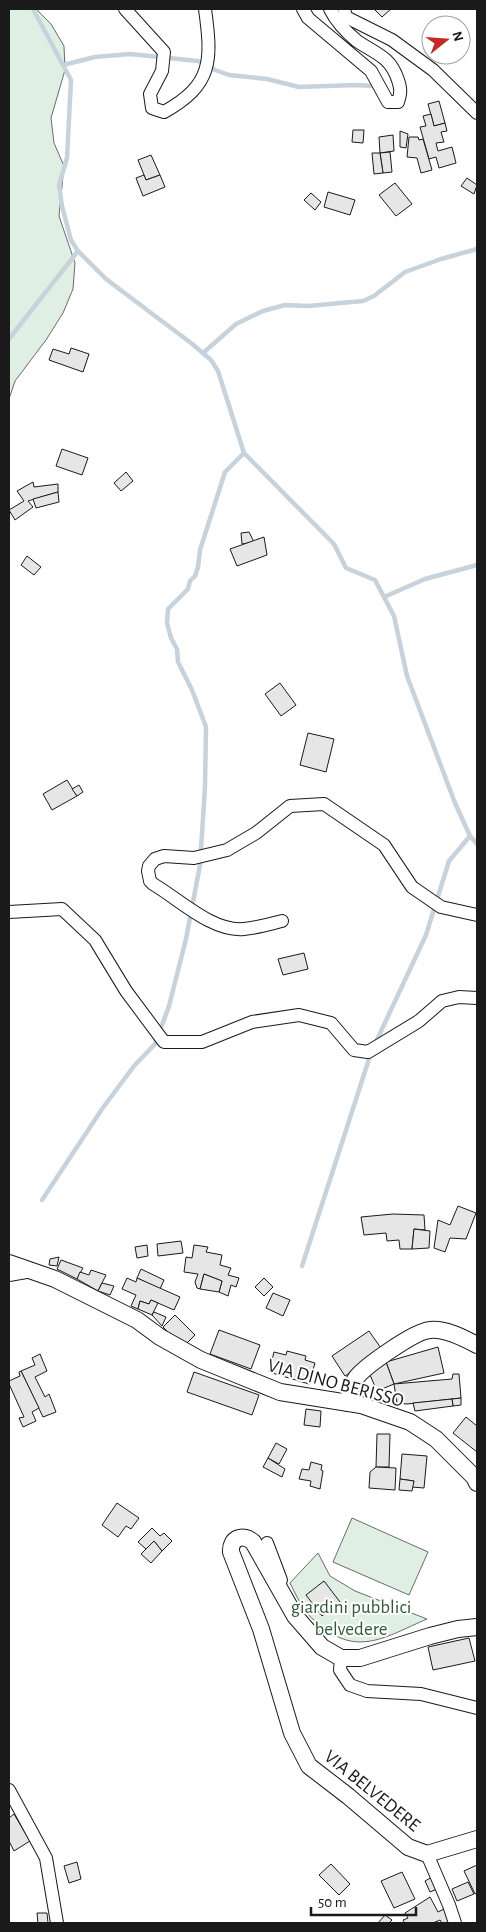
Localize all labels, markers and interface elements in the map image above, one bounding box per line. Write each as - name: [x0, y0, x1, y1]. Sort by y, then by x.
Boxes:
- north arrow: [421, 15, 471, 65]
- text: N: [449, 30, 466, 43]
- street label: VIA DINO BERISSO: [265, 1356, 406, 1411]
- park label: giardini pubblici belvedere: [291, 1598, 411, 1639]
- street label: VIA BELVEDERE: [321, 1747, 424, 1835]
- scale bar: [311, 1884, 416, 1916]
- text: 50 m: [318, 1895, 347, 1910]

